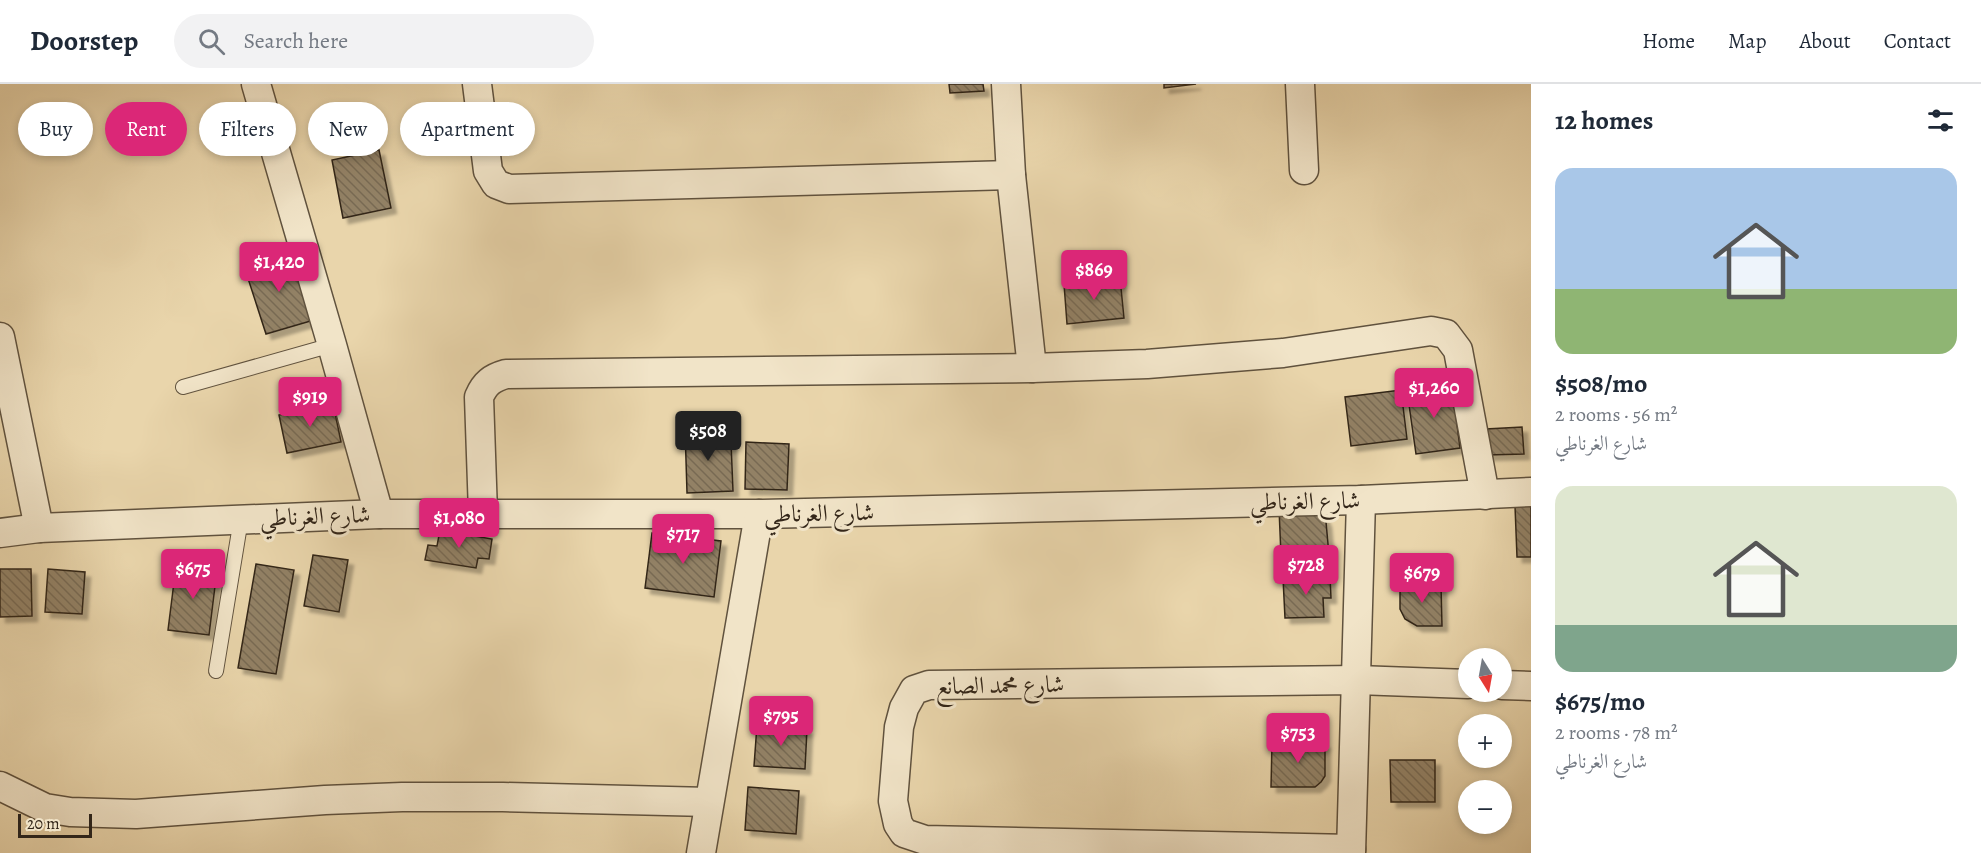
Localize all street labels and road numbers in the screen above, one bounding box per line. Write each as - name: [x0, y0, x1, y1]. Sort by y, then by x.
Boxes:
- street label: شارع الغرناطي: [1249, 484, 1361, 525]
- street label: شارع الغرناطي: [763, 496, 875, 537]
- street label: شارع الغرناطي: [259, 498, 371, 541]
- street label: شارع محمد الصانع: [935, 668, 1065, 708]

